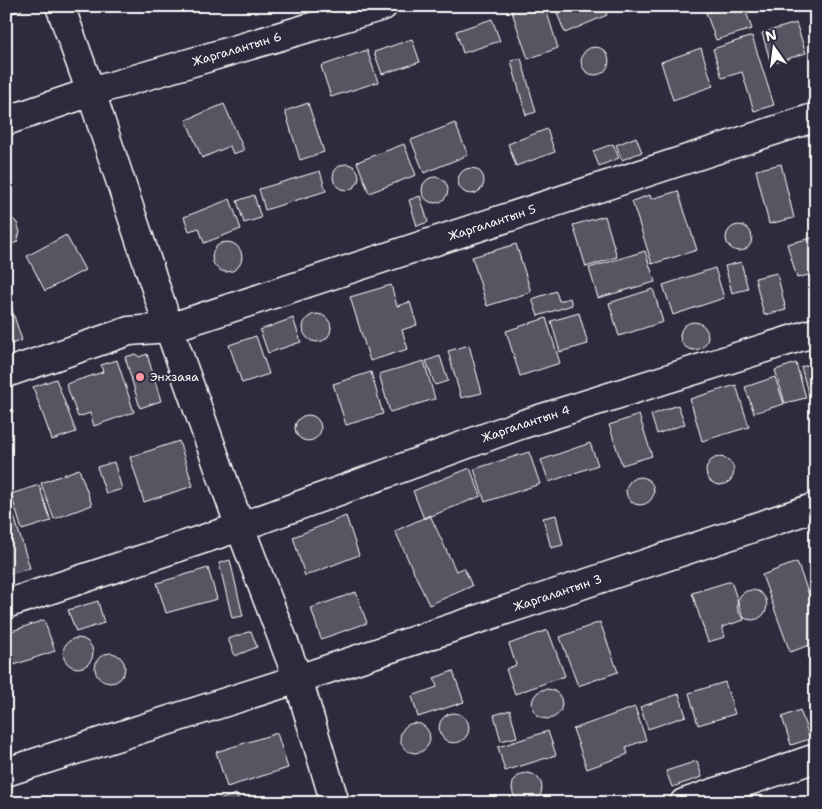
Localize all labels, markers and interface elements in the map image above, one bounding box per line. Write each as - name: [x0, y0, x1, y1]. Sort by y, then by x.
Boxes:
- north arrow: [750, 22, 800, 72]
- text: N: [763, 25, 778, 45]
- street label: Жаргалантын 6: [190, 28, 284, 70]
- street label: Жаргалантын 5: [446, 201, 538, 244]
- place label: Энхзаяа: [150, 369, 199, 385]
- marker: Энхзаяа: [134, 371, 146, 383]
- street label: Жаргалантын 4: [479, 402, 572, 446]
- street label: Жаргалантын 3: [511, 571, 604, 615]

